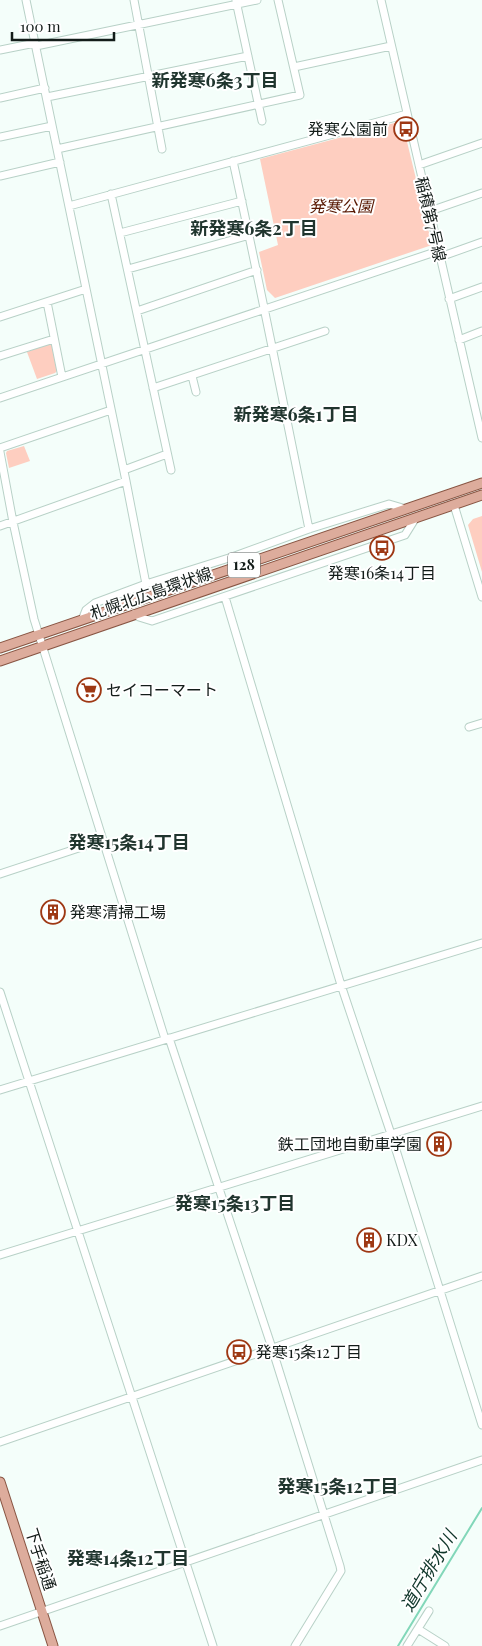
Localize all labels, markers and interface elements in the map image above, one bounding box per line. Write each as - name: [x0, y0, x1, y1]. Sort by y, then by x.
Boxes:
- scale bar: [12, 10, 115, 42]
- text: 100 m: [20, 16, 61, 36]
- district label: 新発寒6条3丁目: [152, 68, 278, 92]
- bus stop icon: 発寒公園前: [393, 116, 419, 142]
- place label: 発寒公園前: [308, 118, 388, 139]
- street label: 稲積第7号線: [412, 174, 451, 263]
- park label: 発寒公園: [309, 195, 375, 216]
- district label: 新発寒6条2丁目: [190, 216, 318, 240]
- district label: 新発寒6条1丁目: [234, 402, 359, 426]
- bus stop icon: 発寒16条14丁目: [369, 535, 395, 561]
- road number: 128: [228, 552, 260, 578]
- street label: 札幌北広島環状線: [87, 562, 215, 623]
- place label: 発寒16条14丁目: [328, 562, 436, 583]
- supermarket icon: セイコーマート: [76, 677, 102, 703]
- place label: セイコーマート: [106, 679, 218, 700]
- district label: 発寒15条14丁目: [68, 830, 190, 854]
- building icon: 発寒清掃工場: [40, 899, 66, 925]
- place label: 発寒清掃工場: [70, 901, 166, 922]
- building icon: 鉄工団地自動車学園: [426, 1131, 452, 1157]
- place label: 鉄工団地自動車学園: [278, 1133, 422, 1154]
- district label: 発寒15条13丁目: [175, 1191, 295, 1215]
- building icon: KDX: [356, 1227, 382, 1253]
- place label: KDX: [386, 1229, 419, 1250]
- bus stop icon: 発寒15条12丁目: [226, 1339, 252, 1365]
- place label: 発寒15条12丁目: [256, 1341, 362, 1362]
- district label: 発寒15条12丁目: [277, 1474, 399, 1498]
- water label: 道庁排水川: [395, 1524, 463, 1615]
- street label: 下手稲通: [22, 1525, 61, 1593]
- district label: 発寒14条12丁目: [67, 1546, 189, 1570]

